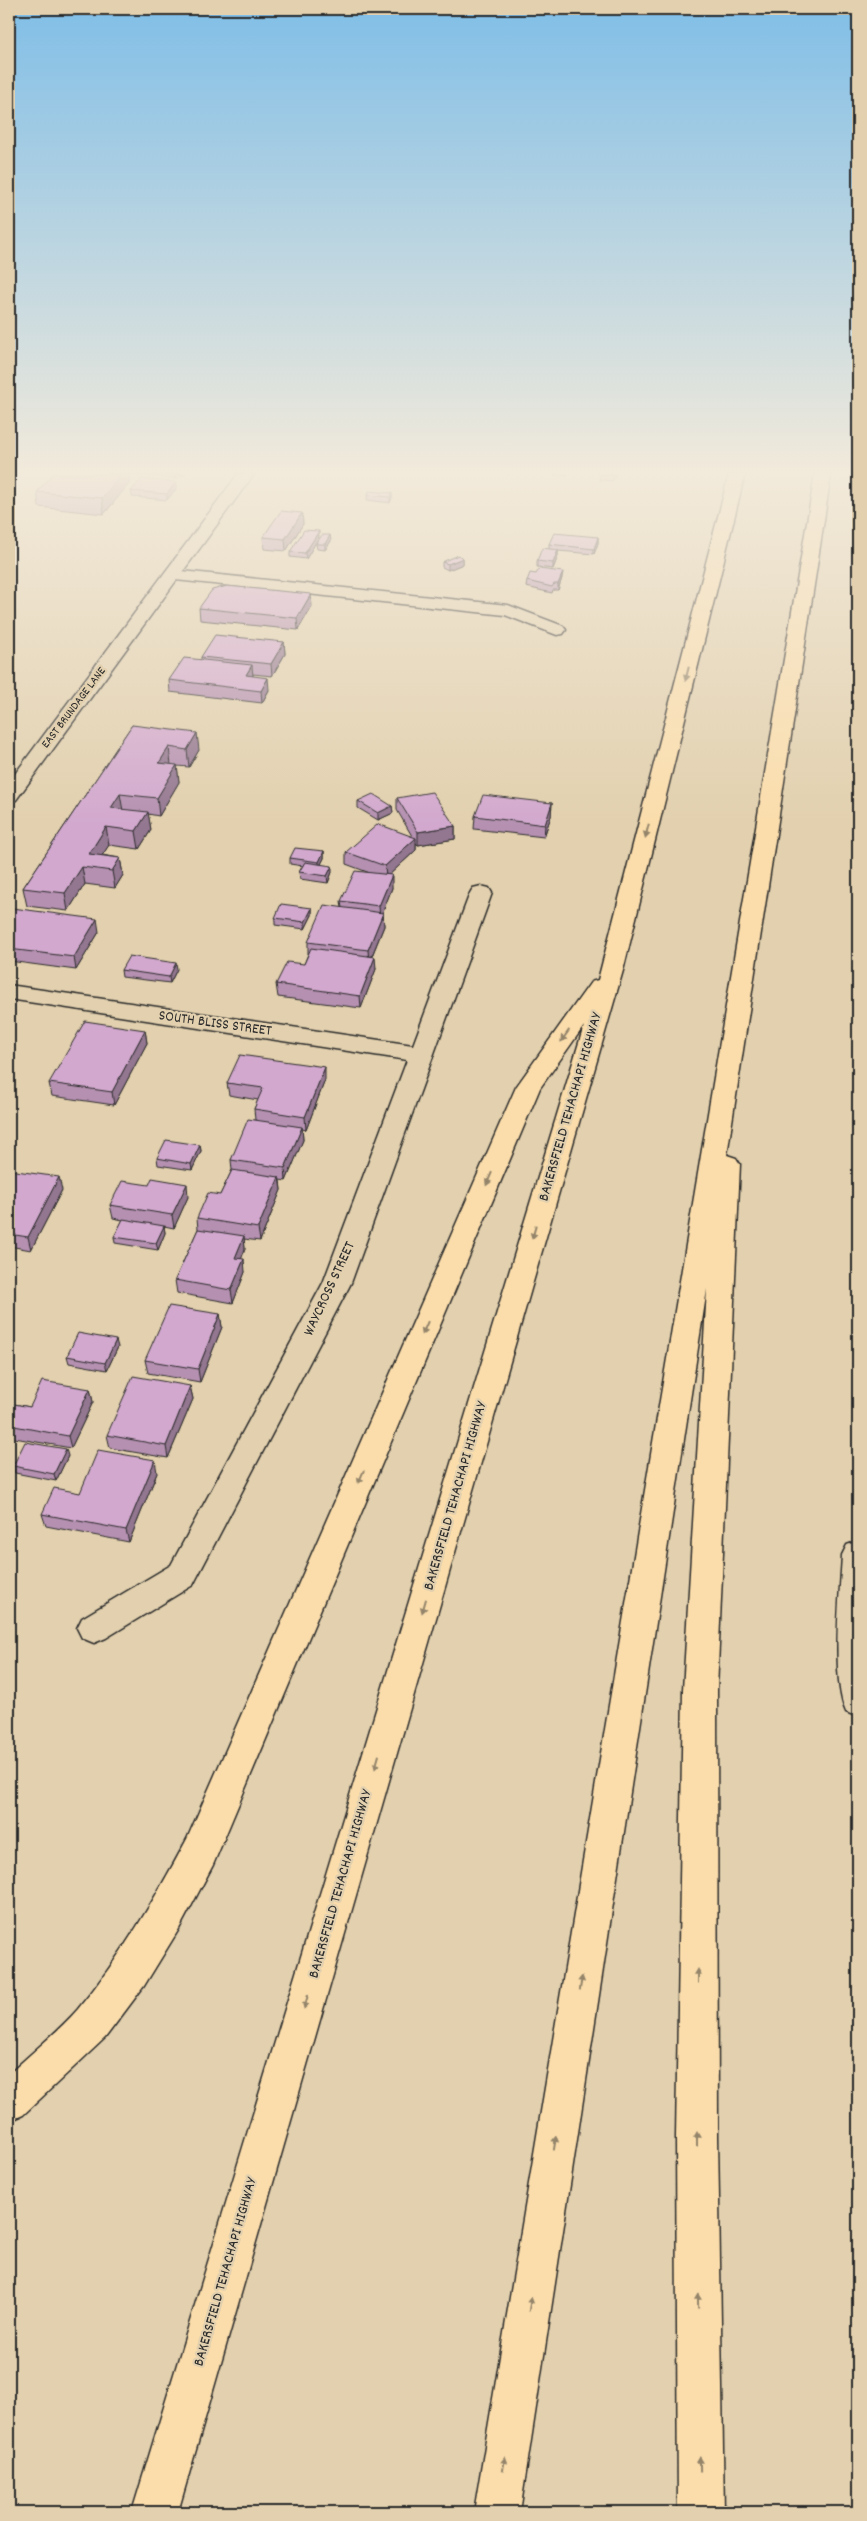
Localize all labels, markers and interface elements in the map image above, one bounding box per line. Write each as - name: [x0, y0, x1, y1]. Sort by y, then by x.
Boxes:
- street label: EAST BRUNDAGE LANE: [38, 663, 111, 752]
- one-way arrow: [683, 666, 691, 681]
- one-way arrow: [643, 824, 651, 839]
- street label: SOUTH BLISS STREET: [157, 1005, 273, 1043]
- street label: BAKERSFIELD TEHACHAPI HIGHWAY: [534, 1010, 609, 1204]
- one-way arrow: [560, 1029, 570, 1043]
- one-way arrow: [485, 1172, 493, 1186]
- one-way arrow: [530, 1225, 538, 1240]
- street label: WAYCROSS STREET: [299, 1238, 361, 1340]
- one-way arrow: [420, 1321, 428, 1335]
- street label: BAKERSFIELD TEHACHAPI HIGHWAY: [419, 1399, 494, 1593]
- one-way arrow: [356, 1470, 364, 1484]
- one-way arrow: [419, 1599, 427, 1614]
- one-way arrow: [373, 1754, 381, 1769]
- street label: BAKERSFIELD TEHACHAPI HIGHWAY: [304, 1787, 379, 1981]
- one-way arrow: [694, 1968, 702, 1984]
- one-way arrow: [577, 1974, 585, 1990]
- one-way arrow: [302, 1994, 310, 2009]
- one-way arrow: [693, 2130, 701, 2146]
- one-way arrow: [552, 2135, 560, 2151]
- street label: BAKERSFIELD TEHACHAPI HIGHWAY: [189, 2175, 264, 2369]
- one-way arrow: [694, 2293, 702, 2309]
- one-way arrow: [526, 2295, 534, 2311]
- one-way arrow: [696, 2455, 704, 2471]
- one-way arrow: [501, 2456, 509, 2472]

